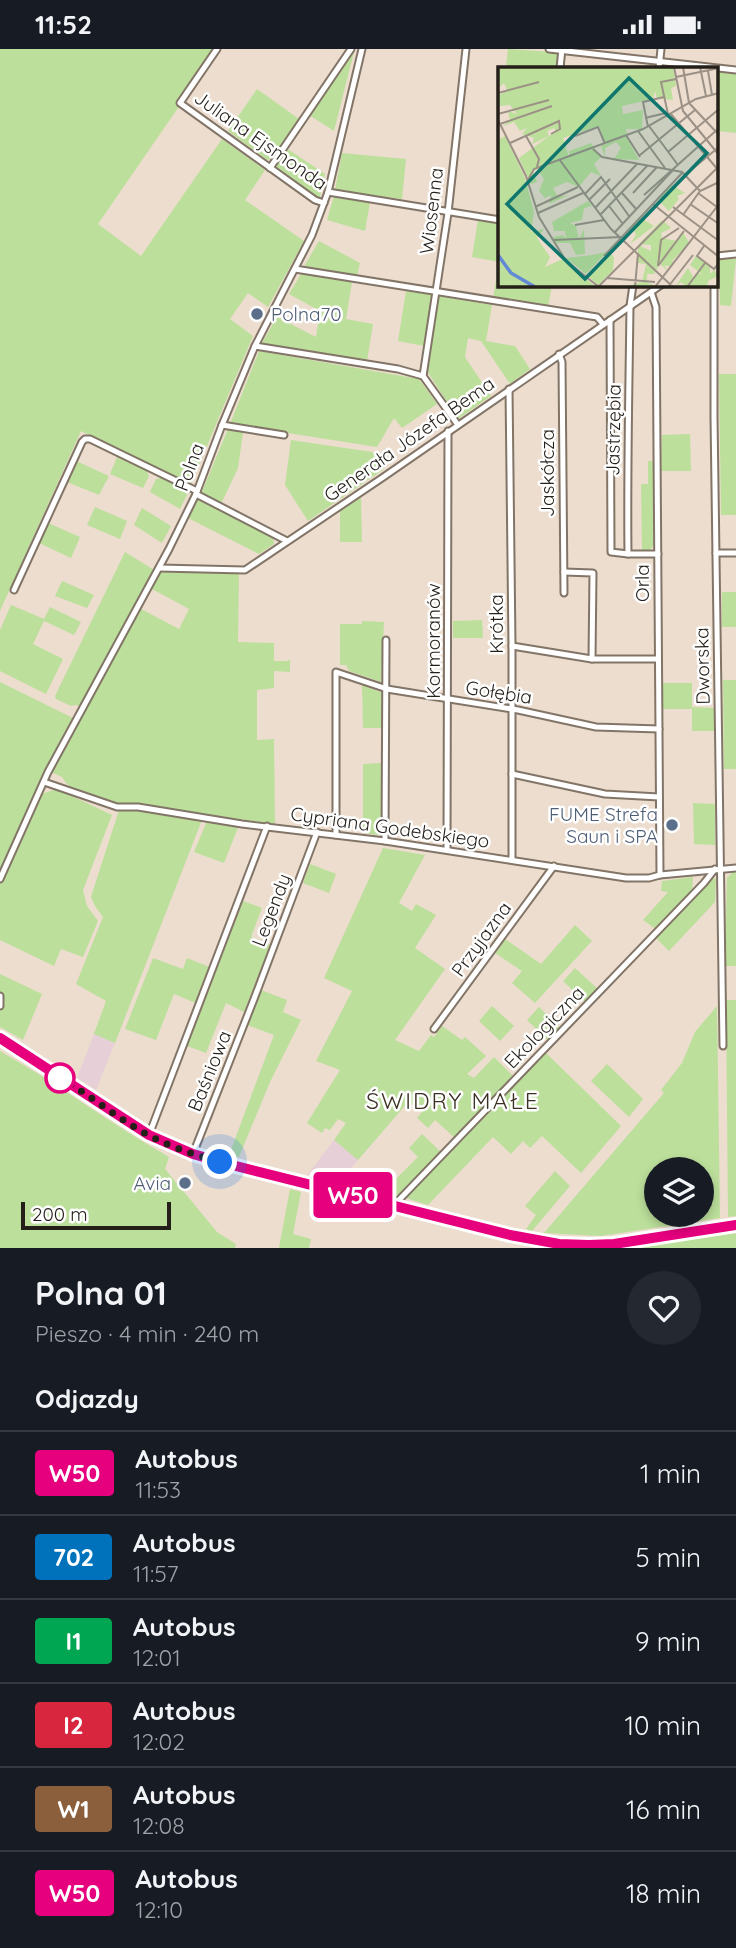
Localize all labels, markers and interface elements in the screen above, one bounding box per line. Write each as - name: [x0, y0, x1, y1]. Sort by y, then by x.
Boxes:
- text: 11:52: [35, 8, 92, 41]
- inset map: [498, 67, 718, 287]
- street label: Juliana Ejsmonda: [190, 85, 332, 195]
- street label: Wiosenna: [414, 166, 448, 256]
- place label: Polna70: [271, 302, 342, 326]
- marker: Polna70: [249, 306, 265, 322]
- street label: Generała Józefa Bema: [319, 371, 499, 507]
- street label: Jastrzębia: [600, 384, 626, 476]
- street label: Jaskółcza: [535, 429, 559, 517]
- street label: Polna: [169, 440, 209, 494]
- street label: Orla: [630, 564, 654, 602]
- street label: Kormoranów: [421, 583, 445, 699]
- street label: Krótka: [484, 594, 508, 654]
- street label: Dworska: [689, 627, 715, 705]
- street label: Gołębia: [464, 675, 534, 709]
- street label: Cypriana Godebskiego: [289, 801, 491, 853]
- place label: FUME Strefa Saun i SPA: [549, 802, 658, 848]
- marker: FUME Strefa Saun i SPA: [664, 817, 680, 833]
- street label: Legendy: [246, 870, 296, 950]
- street label: Przyjazna: [446, 897, 516, 981]
- street label: Ekologiczna: [499, 981, 589, 1073]
- street label: Baśniowa: [182, 1027, 236, 1115]
- unlabelled marker: [45, 1063, 75, 1093]
- district label: ŚWIDRY MAŁE: [366, 1086, 540, 1115]
- your location: [202, 1144, 237, 1179]
- map controls: [644, 1157, 714, 1227]
- button: layers: [644, 1157, 714, 1227]
- place label: Avia: [134, 1171, 171, 1195]
- line badge: W50: [313, 1172, 393, 1218]
- marker: Avia: [177, 1175, 193, 1191]
- text: W50: [327, 1180, 379, 1210]
- scale bar: [21, 1199, 172, 1231]
- text: 200 m: [32, 1202, 88, 1226]
- button: heart: [627, 1271, 701, 1345]
- text: Polna 01: [35, 1272, 167, 1313]
- text: Pieszo · 4 min · 240 m: [35, 1319, 259, 1348]
- text: Odjazdy: [35, 1382, 139, 1415]
- text: Autobus: [135, 1442, 238, 1475]
- text: 1 min: [640, 1457, 701, 1490]
- text: W50: [49, 1458, 100, 1488]
- text: 11:53: [135, 1475, 181, 1504]
- text: Autobus: [133, 1526, 235, 1559]
- text: 5 min: [635, 1541, 701, 1574]
- text: 702: [53, 1542, 94, 1572]
- text: 11:57: [133, 1559, 179, 1588]
- text: Autobus: [133, 1610, 235, 1643]
- text: 9 min: [635, 1625, 701, 1658]
- text: I1: [66, 1626, 81, 1656]
- text: 12:01: [133, 1643, 181, 1672]
- text: Autobus: [133, 1694, 235, 1727]
- text: 10 min: [625, 1709, 701, 1742]
- text: I2: [63, 1710, 84, 1740]
- text: 12:02: [133, 1727, 185, 1756]
- text: Autobus: [133, 1778, 235, 1811]
- text: 16 min: [626, 1793, 701, 1826]
- text: W1: [58, 1794, 89, 1824]
- text: 12:08: [133, 1811, 185, 1840]
- text: Autobus: [135, 1862, 238, 1895]
- text: 18 min: [626, 1877, 701, 1910]
- text: W50: [49, 1878, 100, 1908]
- text: 12:10: [135, 1895, 183, 1924]

